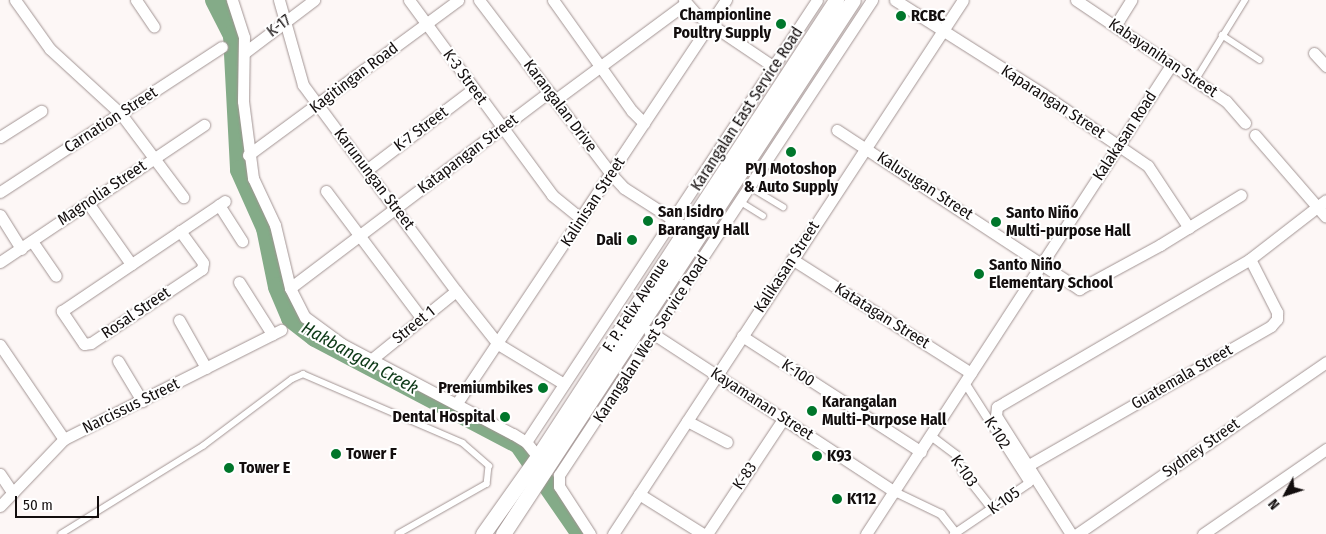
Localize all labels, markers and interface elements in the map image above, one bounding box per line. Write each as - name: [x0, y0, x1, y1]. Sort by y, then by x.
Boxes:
- place label: Championline Poultry Supply: [673, 5, 771, 43]
- place label: RCBC: [911, 6, 945, 26]
- marker: RCBC: [895, 10, 907, 22]
- street label: K-17: [263, 11, 295, 41]
- street label: Kabayanihan Street: [1105, 14, 1221, 102]
- marker: Championline Poultry Supply: [775, 18, 787, 30]
- street label: Karangalan East Service Road: [687, 23, 807, 195]
- street label: Kagitingan Road: [306, 39, 402, 117]
- street label: K-3 Street: [439, 46, 491, 108]
- street label: Karangalan Drive: [519, 56, 601, 156]
- street label: Kaparangan Street: [997, 61, 1109, 143]
- street label: Carnation Street: [61, 83, 161, 157]
- street label: Kalakasan Road: [1089, 88, 1161, 184]
- street label: K-7 Street: [390, 103, 452, 155]
- street label: Katapangan Street: [414, 110, 522, 198]
- street label: Karunungan Street: [330, 125, 418, 233]
- marker: PVJ Motoshop & Auto Supply: [785, 146, 797, 158]
- street label: Kalusugan Street: [873, 148, 977, 224]
- street label: Kalinisan Street: [557, 154, 629, 250]
- street label: Magnolia Street: [54, 156, 150, 230]
- place label: PVJ Motoshop & Auto Supply: [744, 159, 838, 197]
- place label: San Isidro Barangay Hall: [658, 202, 749, 240]
- place label: Santo Niño Multi-purpose Hall: [1006, 203, 1131, 241]
- marker: San Isidro Barangay Hall: [642, 215, 654, 227]
- marker: Santo Niño Multi-purpose Hall: [990, 216, 1002, 228]
- street label: Kalikasan Street: [750, 218, 824, 316]
- place label: Dali: [596, 230, 622, 250]
- marker: Dali: [626, 234, 638, 246]
- street label: Karangalan West Service Road: [590, 252, 712, 426]
- street label: F. P. Felix Avenue: [599, 255, 673, 355]
- place label: Santo Niño Elementary School: [989, 255, 1113, 293]
- marker: Santo Niño Elementary School: [973, 268, 985, 280]
- street label: Katatagan Street: [831, 279, 933, 353]
- street label: Rosal Street: [98, 283, 174, 343]
- street label: Street 1: [389, 302, 439, 348]
- water label: Hakbangan Creek: [298, 317, 422, 399]
- street label: Guatemala Street: [1128, 340, 1236, 414]
- street label: K-100: [778, 355, 818, 391]
- street label: Kayamanan Street: [707, 364, 817, 444]
- street label: Narcissus Street: [79, 374, 183, 438]
- place label: Premiumbikes: [438, 378, 533, 398]
- marker: Premiumbikes: [537, 382, 549, 394]
- place label: Karangalan Multi-Purpose Hall: [822, 392, 946, 430]
- marker: Karangalan Multi-Purpose Hall: [806, 405, 818, 417]
- place label: Dental Hospital: [392, 407, 495, 427]
- marker: Dental Hospital: [499, 411, 511, 423]
- street label: K-102: [980, 413, 1014, 453]
- street label: Sydney Street: [1159, 414, 1243, 482]
- place label: Tower F: [346, 444, 397, 464]
- place label: K93: [827, 446, 852, 466]
- marker: Tower F: [330, 448, 342, 460]
- marker: K93: [811, 450, 823, 462]
- street label: K-103: [946, 451, 982, 491]
- place label: Tower E: [239, 458, 290, 478]
- street label: K-83: [729, 459, 761, 493]
- marker: Tower E: [223, 462, 235, 474]
- north arrow: [1261, 469, 1311, 519]
- street label: K-105: [984, 483, 1024, 519]
- scale bar: [18, 486, 101, 518]
- place label: K112: [847, 489, 876, 509]
- marker: K112: [831, 493, 843, 505]
- text: N: [1265, 495, 1283, 513]
- text: 50 m: [23, 496, 53, 514]

